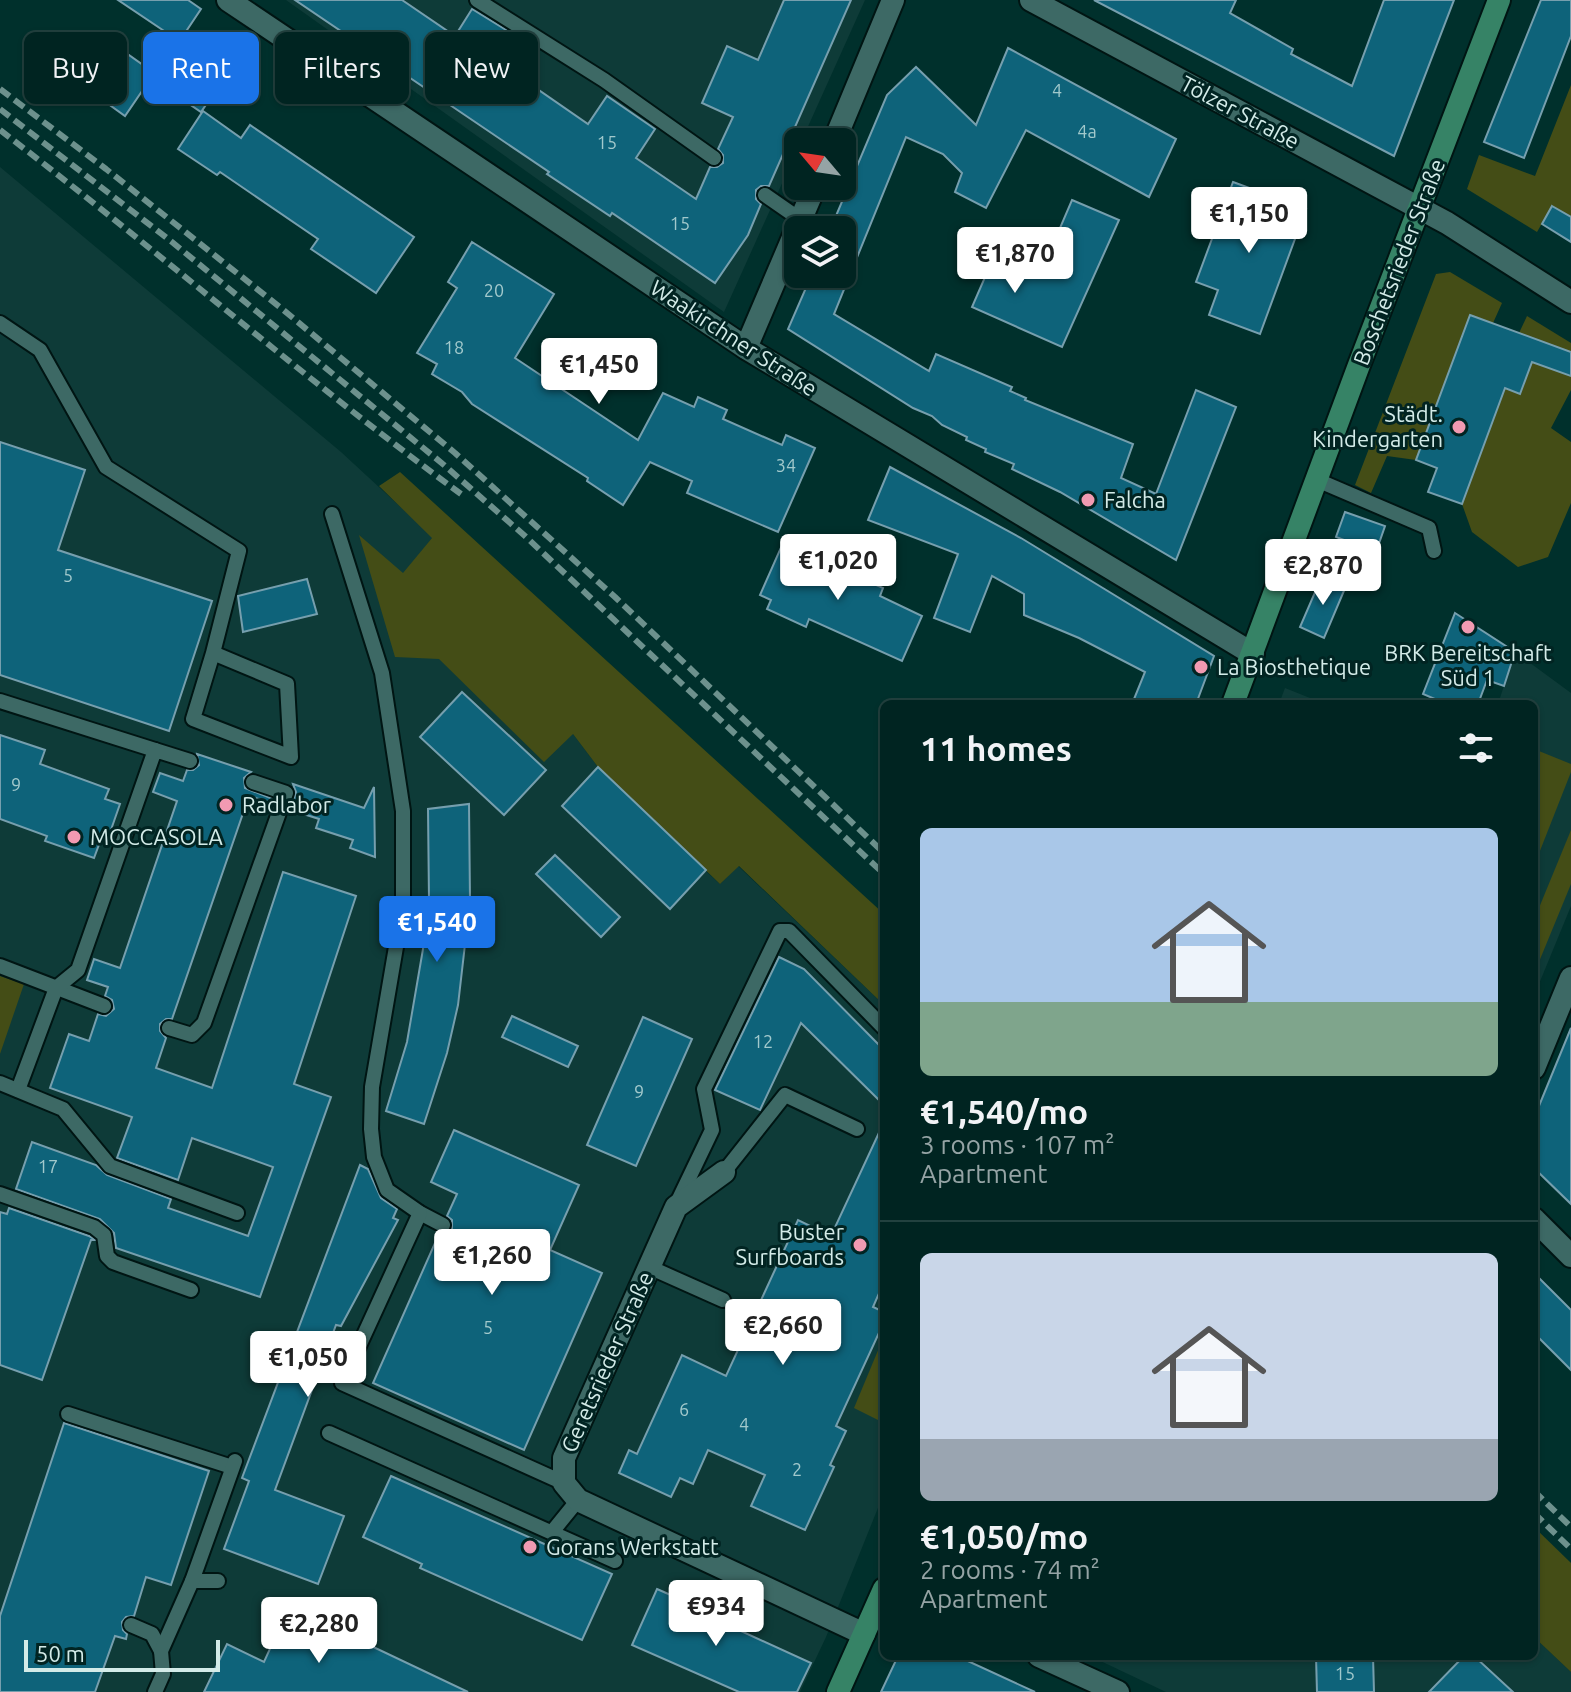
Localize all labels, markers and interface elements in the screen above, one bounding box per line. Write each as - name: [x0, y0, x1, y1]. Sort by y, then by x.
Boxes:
- chip: Buy: [24, 32, 127, 104]
- chip: Rent: [143, 32, 259, 104]
- chip: Filters: [275, 32, 409, 104]
- chip: New: [425, 32, 538, 104]
- street label: Tölzer Straße: [1177, 70, 1304, 153]
- house number: 4: [1052, 80, 1062, 100]
- house number: 4a: [1077, 121, 1097, 141]
- north arrow: [784, 128, 856, 200]
- map controls: [784, 128, 856, 288]
- house number: 15: [597, 132, 617, 152]
- street label: Boschetsrieder Straße: [1348, 155, 1449, 369]
- pin: €1,150: [1184, 187, 1314, 255]
- text: €1,150: [1209, 198, 1289, 227]
- house number: 15: [670, 213, 690, 233]
- button: layers: [784, 216, 856, 288]
- pin: €1,870: [950, 227, 1080, 295]
- text: €1,870: [975, 238, 1055, 267]
- street label: Waakirchner Straße: [646, 274, 822, 401]
- house number: 20: [484, 280, 504, 300]
- house number: 18: [444, 337, 464, 357]
- pin: €1,450: [534, 338, 664, 406]
- text: €1,450: [559, 349, 639, 378]
- place label: Städt. Kindergarten: [1312, 401, 1443, 451]
- marker: Städt. Kindergarten: [1450, 418, 1468, 436]
- house number: 34: [776, 455, 796, 475]
- place label: Falcha: [1104, 487, 1166, 512]
- marker: Falcha: [1079, 491, 1097, 509]
- pin: €1,020: [773, 534, 903, 602]
- pin: €2,870: [1258, 539, 1388, 607]
- text: €1,020: [798, 545, 878, 574]
- text: €2,870: [1283, 550, 1363, 579]
- house number: 5: [63, 565, 73, 585]
- marker: BRK Bereitschaft Süd 1: [1459, 618, 1477, 636]
- place label: BRK Bereitschaft Süd 1: [1384, 640, 1552, 690]
- place label: La Biosthetique: [1217, 654, 1371, 679]
- marker: La Biosthetique: [1192, 658, 1210, 676]
- icon: filters: [1454, 726, 1498, 770]
- text: 11 homes: [920, 729, 1072, 767]
- house number: 9: [11, 774, 21, 794]
- place label: Radlabor: [242, 792, 332, 817]
- marker: Radlabor: [217, 796, 235, 814]
- place label: MOCCASOLA: [90, 824, 223, 849]
- marker: MOCCASOLA: [65, 828, 83, 846]
- icon: home: [1137, 880, 1281, 1024]
- pin: €1,540: [372, 896, 502, 964]
- text: €1,540: [397, 907, 477, 936]
- house number: 12: [753, 1031, 773, 1051]
- house number: 9: [634, 1081, 644, 1101]
- text: €1,540/mo: [920, 1092, 1088, 1130]
- text: 3 rooms · 107 m²: [920, 1130, 1115, 1159]
- house number: 17: [38, 1156, 58, 1176]
- text: Apartment: [920, 1159, 1047, 1188]
- place label: Buster Surfboards: [735, 1219, 845, 1269]
- pin: €1,260: [427, 1229, 557, 1297]
- marker: Buster Surfboards: [851, 1236, 869, 1254]
- text: €1,260: [452, 1240, 532, 1269]
- street label: Geretsrieder Straße: [556, 1268, 658, 1456]
- pin: €2,660: [718, 1299, 848, 1367]
- icon: home: [1137, 1305, 1281, 1449]
- text: €2,660: [743, 1310, 823, 1339]
- house number: 5: [483, 1317, 493, 1337]
- pin: €1,050: [243, 1331, 373, 1399]
- text: €1,050: [268, 1342, 348, 1371]
- house number: 6: [679, 1399, 689, 1419]
- house number: 4: [739, 1414, 749, 1434]
- house number: 2: [792, 1459, 802, 1479]
- text: €1,050/mo: [920, 1517, 1088, 1555]
- place label: Gorans Werkstatt: [546, 1534, 719, 1559]
- marker: Gorans Werkstatt: [521, 1538, 539, 1556]
- text: 2 rooms · 74 m²: [920, 1555, 1100, 1584]
- pin: €934: [669, 1580, 763, 1648]
- text: Apartment: [920, 1584, 1047, 1613]
- text: €934: [687, 1591, 745, 1620]
- pin: €2,280: [254, 1597, 384, 1665]
- text: €2,280: [279, 1608, 359, 1637]
- scale bar: [24, 1636, 220, 1672]
- text: 50 m: [36, 1641, 85, 1666]
- house number: 15: [1335, 1663, 1355, 1683]

